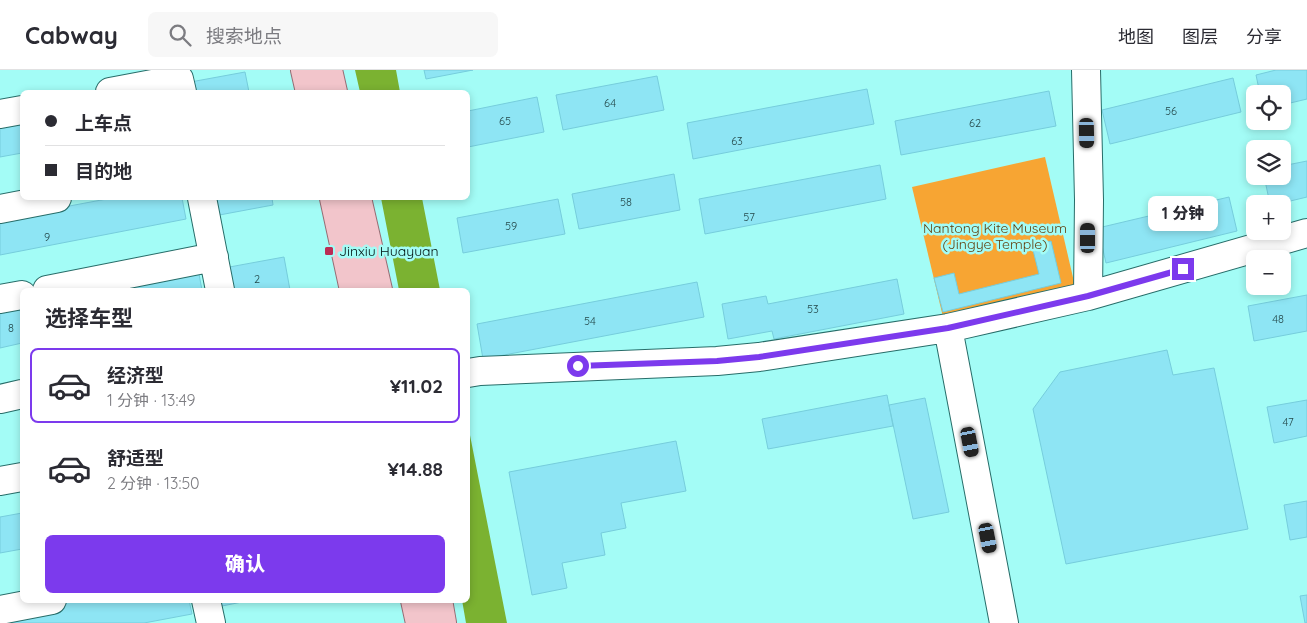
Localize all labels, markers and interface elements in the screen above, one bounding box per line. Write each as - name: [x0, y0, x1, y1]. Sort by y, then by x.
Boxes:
- search box: [148, 12, 498, 57]
- text: Cabway: [25, 20, 118, 50]
- icon: search: [166, 21, 194, 49]
- text: 搜索地点: [206, 24, 282, 48]
- text: 地图: [1118, 25, 1154, 48]
- text: 图层: [1182, 25, 1218, 48]
- text: 分享: [1246, 25, 1282, 48]
- map controls: [1246, 85, 1291, 295]
- button: locate: [1246, 85, 1291, 130]
- house number: 64: [604, 96, 616, 110]
- house number: 56: [1165, 104, 1177, 118]
- text: 上车点: [75, 111, 132, 135]
- house number: 65: [499, 114, 511, 128]
- house number: 62: [969, 116, 981, 130]
- car: [1079, 118, 1094, 148]
- house number: 63: [731, 134, 743, 148]
- button: layers: [1246, 140, 1291, 185]
- text: 目的地: [75, 159, 132, 183]
- house number: 58: [620, 195, 632, 209]
- button: +: [1246, 195, 1291, 240]
- callout: 1 分钟: [1148, 196, 1218, 232]
- text: 1 分钟: [1162, 203, 1204, 223]
- house number: 57: [743, 210, 755, 224]
- house number: 59: [505, 219, 517, 233]
- park label: Nantong Kite Museum (Jingye Temple): [923, 219, 1067, 253]
- car: [1080, 223, 1095, 253]
- house number: 9: [44, 230, 50, 244]
- place label: Jinxiu Huayuan: [339, 242, 439, 260]
- marker: Jinxiu Huayuan: [323, 245, 335, 257]
- button: −: [1246, 250, 1291, 295]
- route end: [1172, 258, 1194, 280]
- house number: 2: [254, 272, 260, 286]
- house number: 53: [807, 302, 819, 316]
- text: 选择车型: [45, 304, 133, 332]
- house number: 48: [1272, 312, 1284, 326]
- house number: 54: [584, 314, 596, 328]
- house number: 8: [8, 321, 14, 335]
- route start: [567, 355, 589, 377]
- icon: car: [47, 363, 92, 408]
- text: 经济型: [107, 363, 164, 387]
- text: ¥11.02: [390, 374, 443, 398]
- text: 1 分钟 · 13:49: [107, 390, 195, 410]
- house number: 47: [1282, 415, 1294, 429]
- car: [959, 426, 980, 458]
- icon: car: [47, 446, 92, 491]
- text: 舒适型: [107, 446, 164, 470]
- text: ¥14.88: [388, 457, 443, 481]
- text: 2 分钟 · 13:50: [107, 473, 200, 493]
- car: [977, 522, 998, 554]
- button: 确认: [45, 535, 445, 593]

